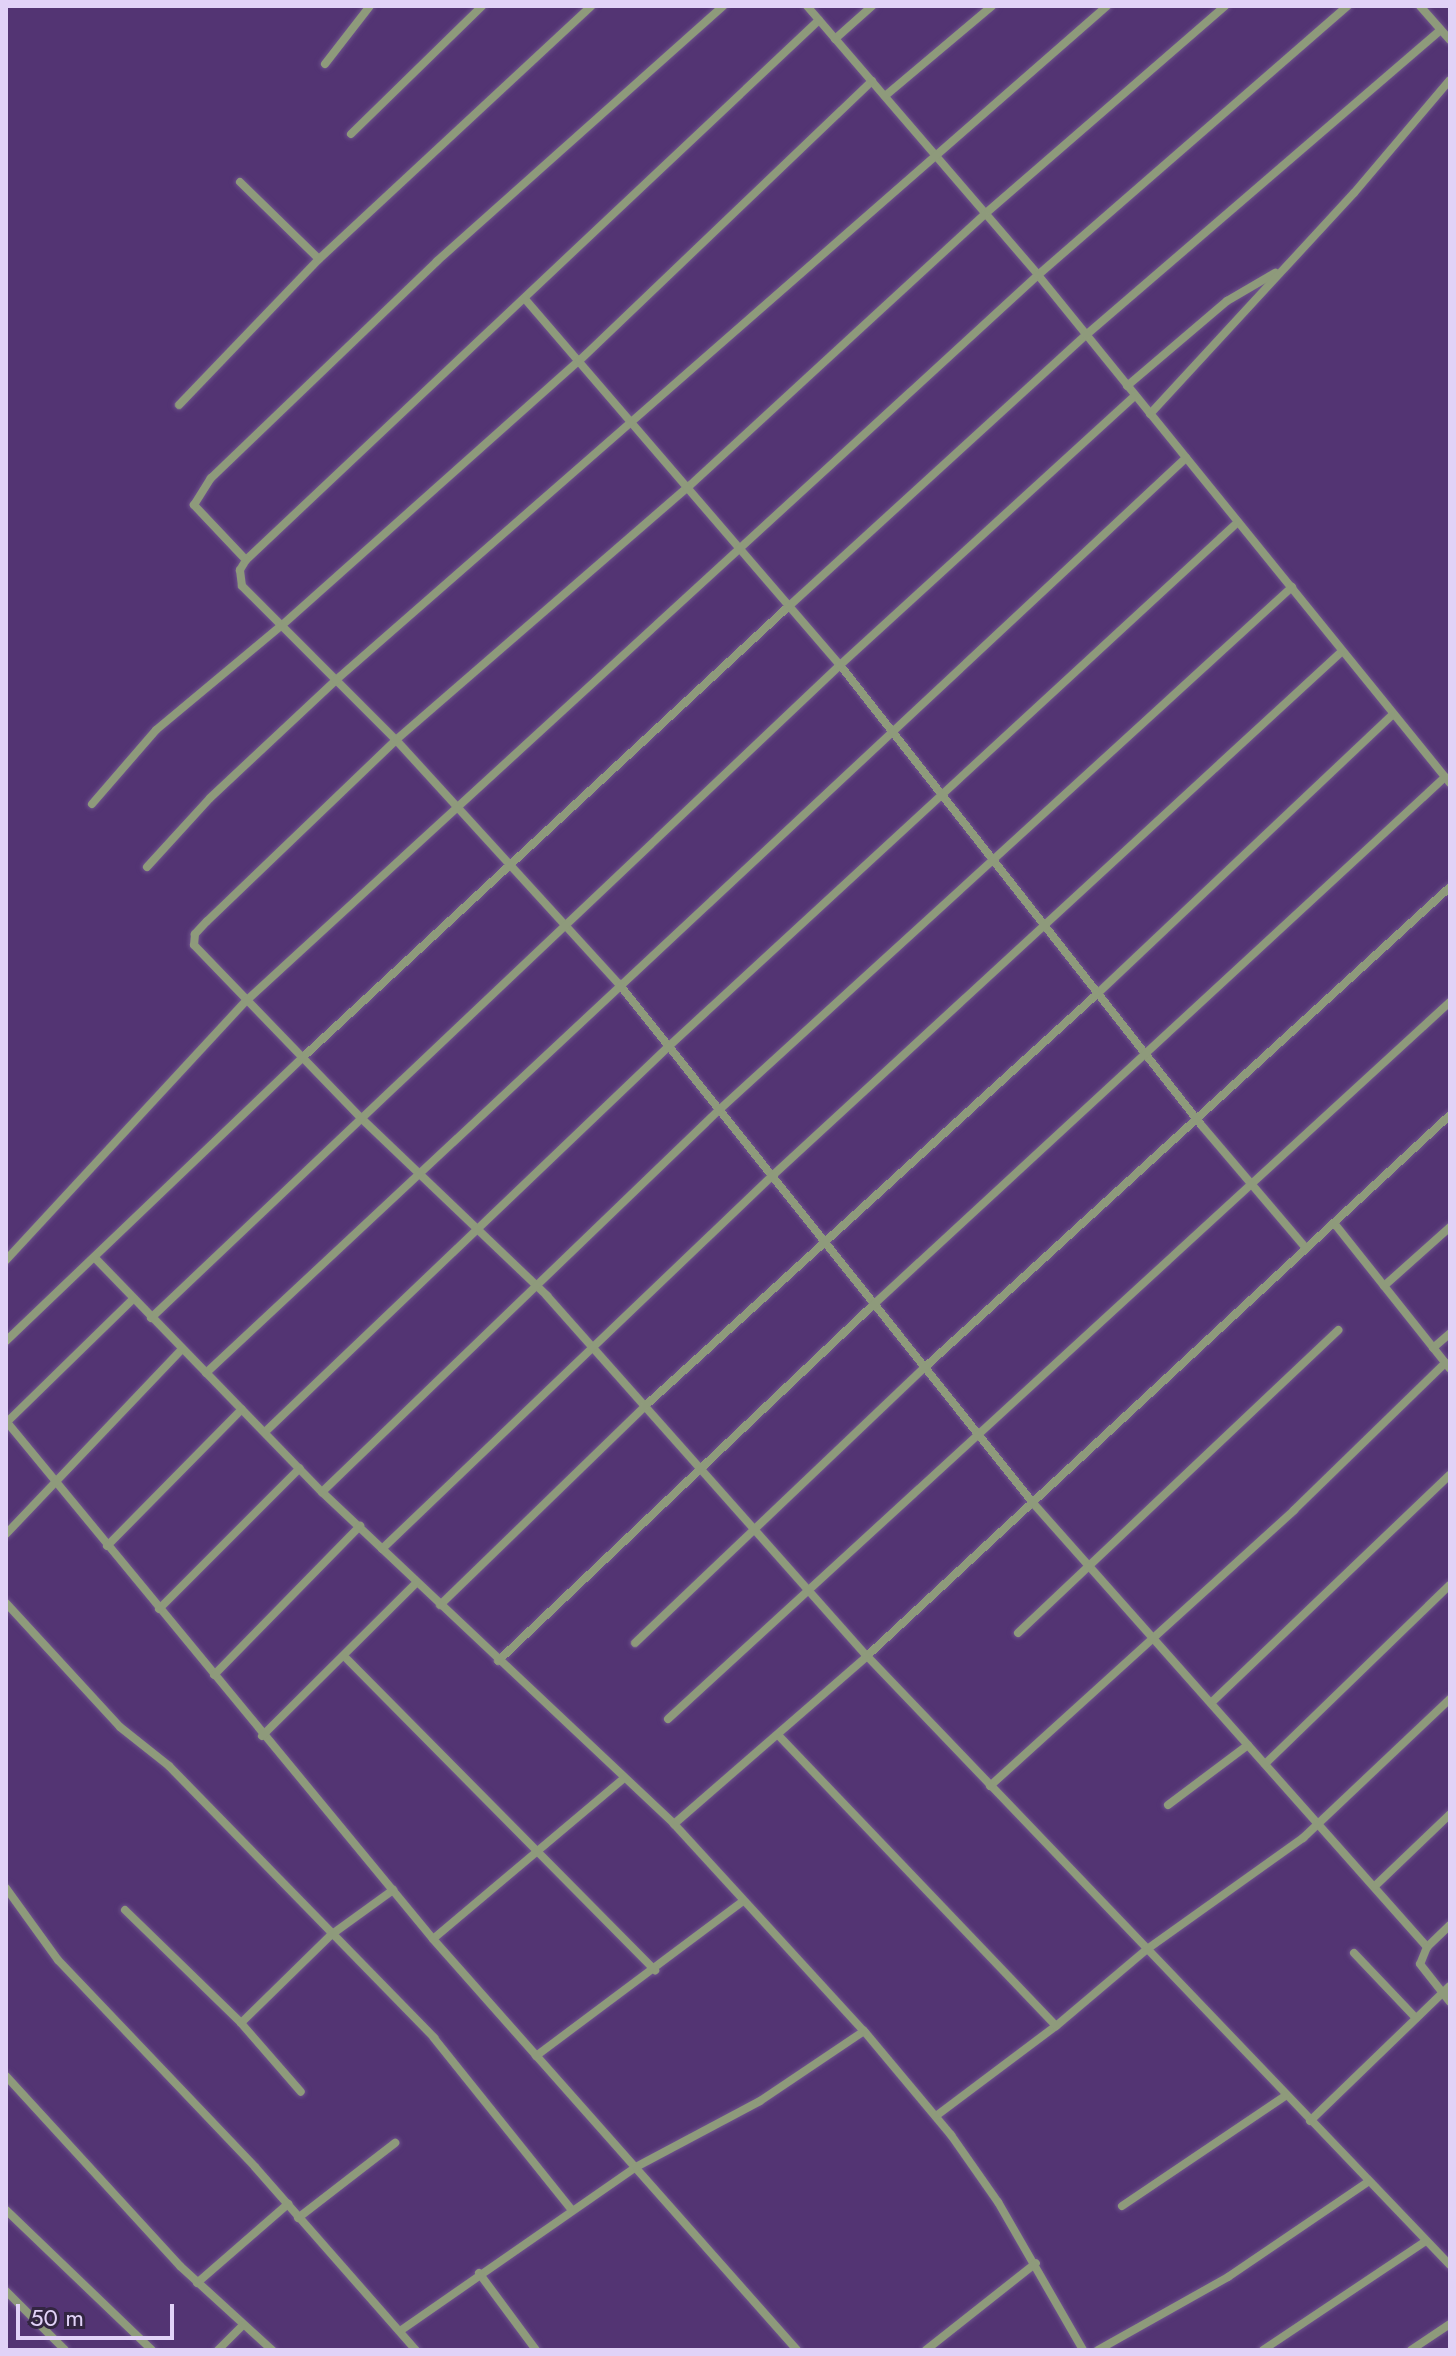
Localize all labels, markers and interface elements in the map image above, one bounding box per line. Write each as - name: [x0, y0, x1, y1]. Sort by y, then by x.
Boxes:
- scale bar: [20, 2288, 178, 2338]
- text: 50 m: [30, 2300, 84, 2335]

